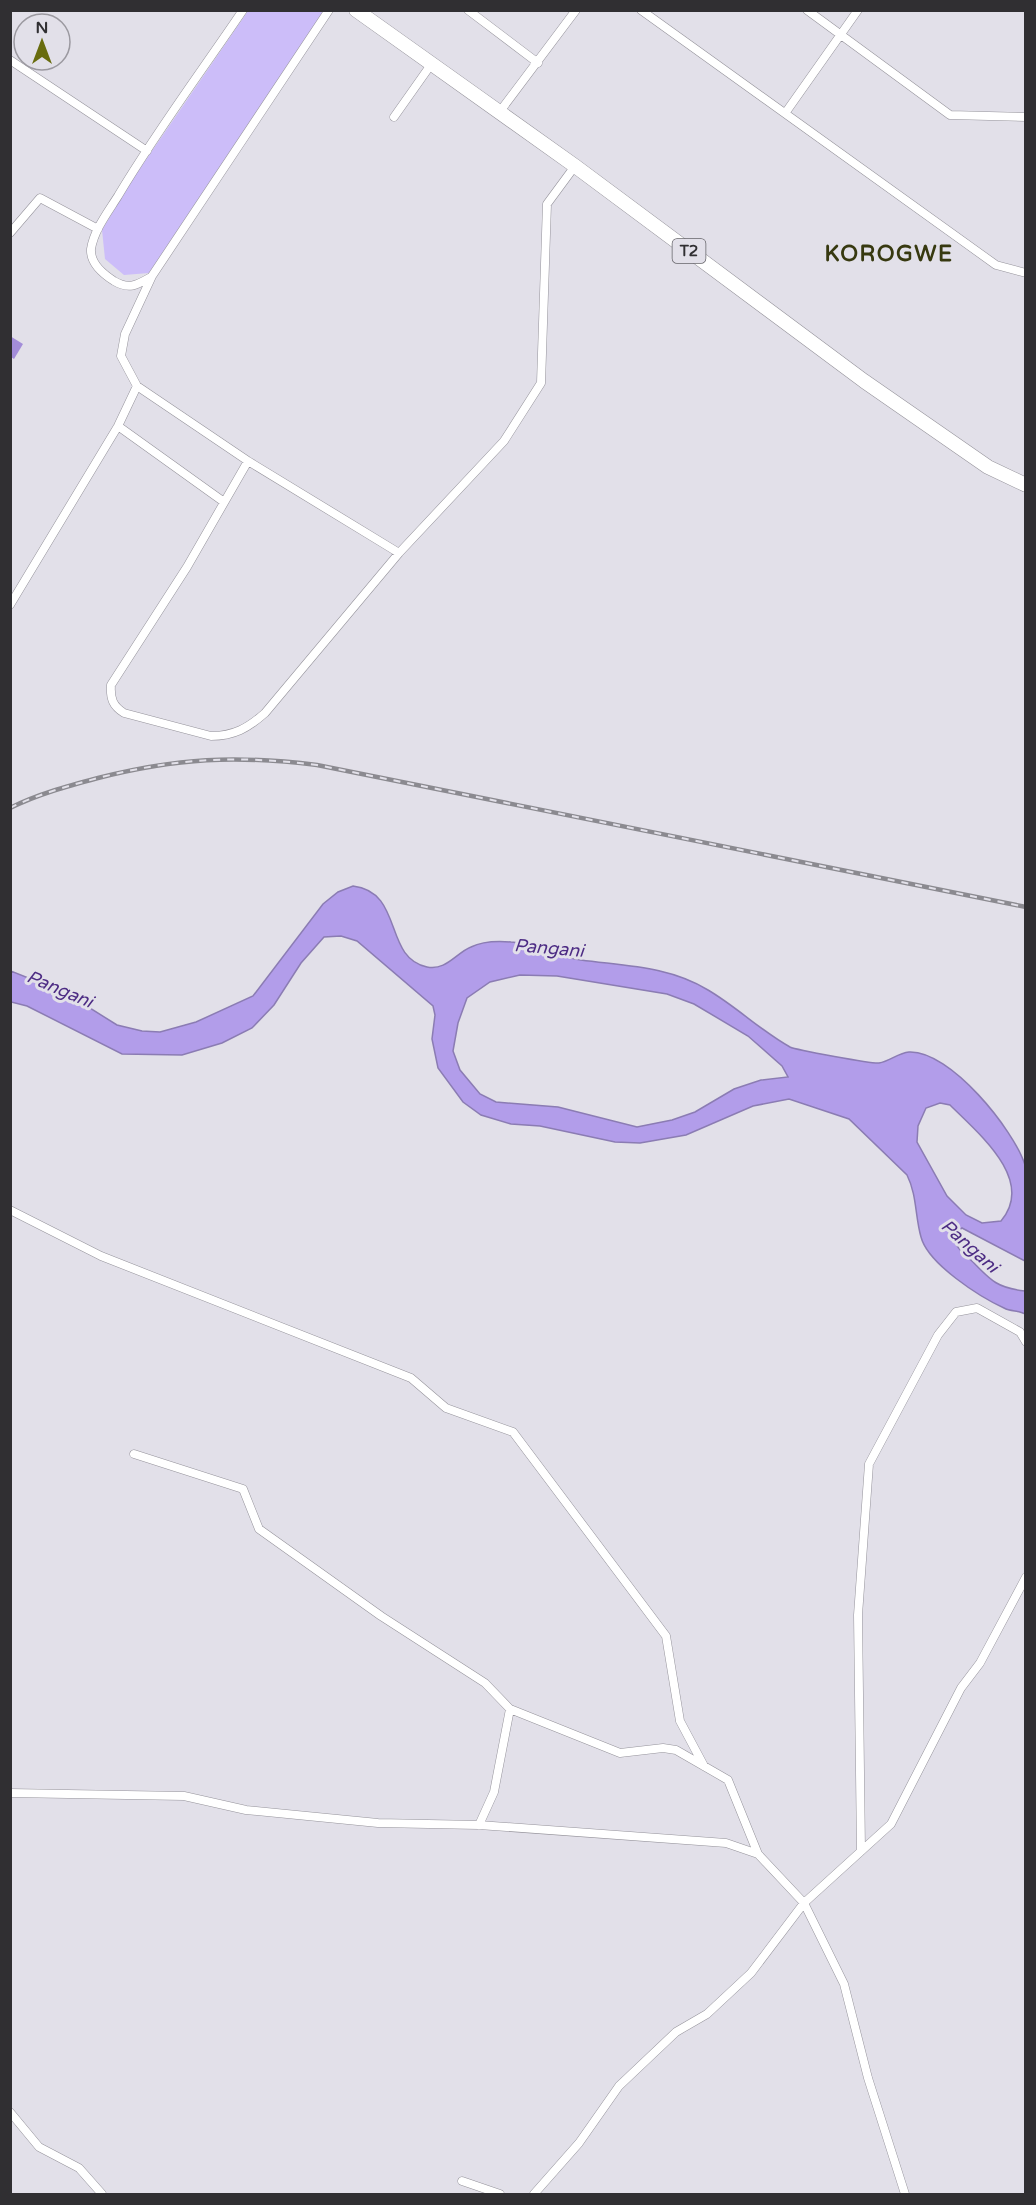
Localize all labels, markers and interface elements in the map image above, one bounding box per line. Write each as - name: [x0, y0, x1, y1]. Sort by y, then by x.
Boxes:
- north arrow: [12, 12, 72, 72]
- text: N: [36, 18, 48, 38]
- road number: T2: [672, 239, 706, 263]
- district label: KOROGWE: [825, 241, 953, 267]
- water label: Pangani: [513, 934, 587, 962]
- water label: Pangani: [24, 965, 99, 1014]
- water label: Pangani: [937, 1215, 1005, 1279]

